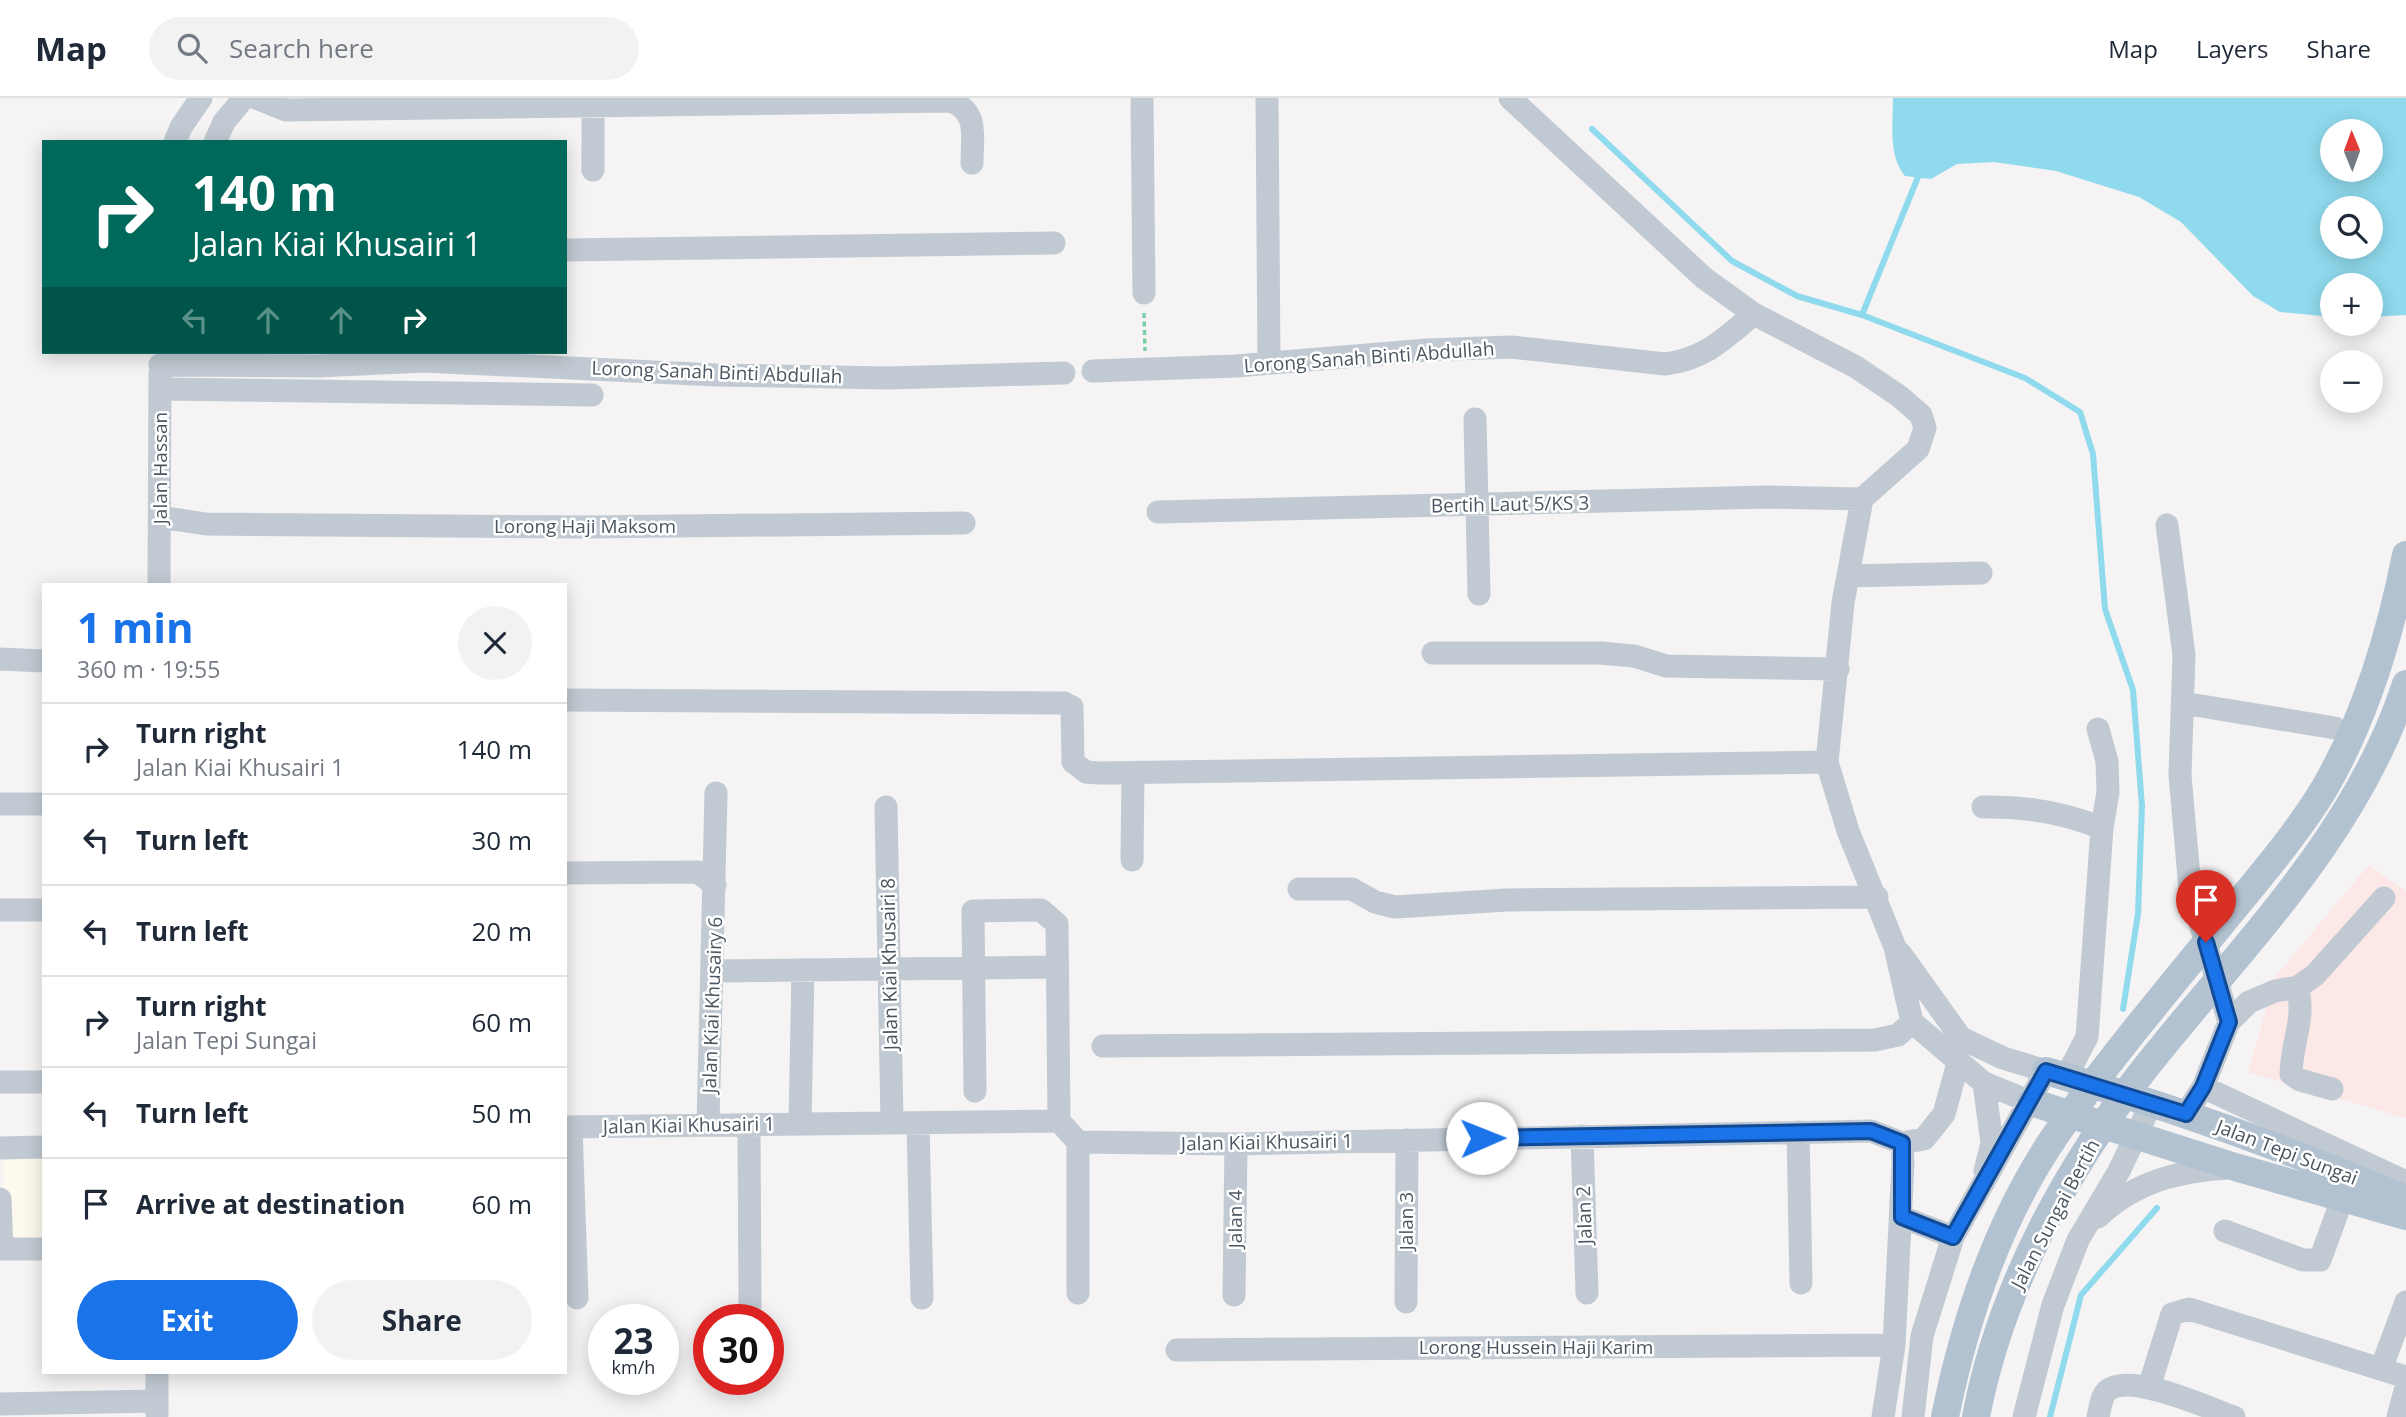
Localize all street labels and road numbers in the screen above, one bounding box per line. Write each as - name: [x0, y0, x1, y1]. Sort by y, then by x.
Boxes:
- street label: Lorong Sanah Binti Abdullah: [1243, 335, 1495, 379]
- street label: Lorong Sanah Binti Abdullah: [591, 355, 843, 389]
- street label: Jalan Hassan: [147, 412, 173, 526]
- street label: Bertih Laut 5/KS 3: [1431, 490, 1589, 518]
- street label: Lorong Haji Maksom: [494, 513, 676, 539]
- street label: Jalan Kiai Khusairi 8: [875, 878, 904, 1052]
- street label: Jalan Kiai Khusairy 6: [696, 916, 728, 1096]
- street label: Jalan Kiai Khusairi 1: [601, 1111, 775, 1140]
- street label: Jalan Tepi Sungai: [2211, 1112, 2361, 1191]
- street label: Jalan Kiai Khusairi 1: [1179, 1128, 1353, 1157]
- street label: Jalan Sungai Bertih: [2004, 1135, 2105, 1295]
- street label: Jalan 2: [1570, 1185, 1598, 1247]
- street label: Jalan 4: [1222, 1190, 1248, 1250]
- street label: Jalan 3: [1393, 1192, 1419, 1252]
- street label: Lorong Hussein Haji Karim: [1419, 1334, 1653, 1360]

